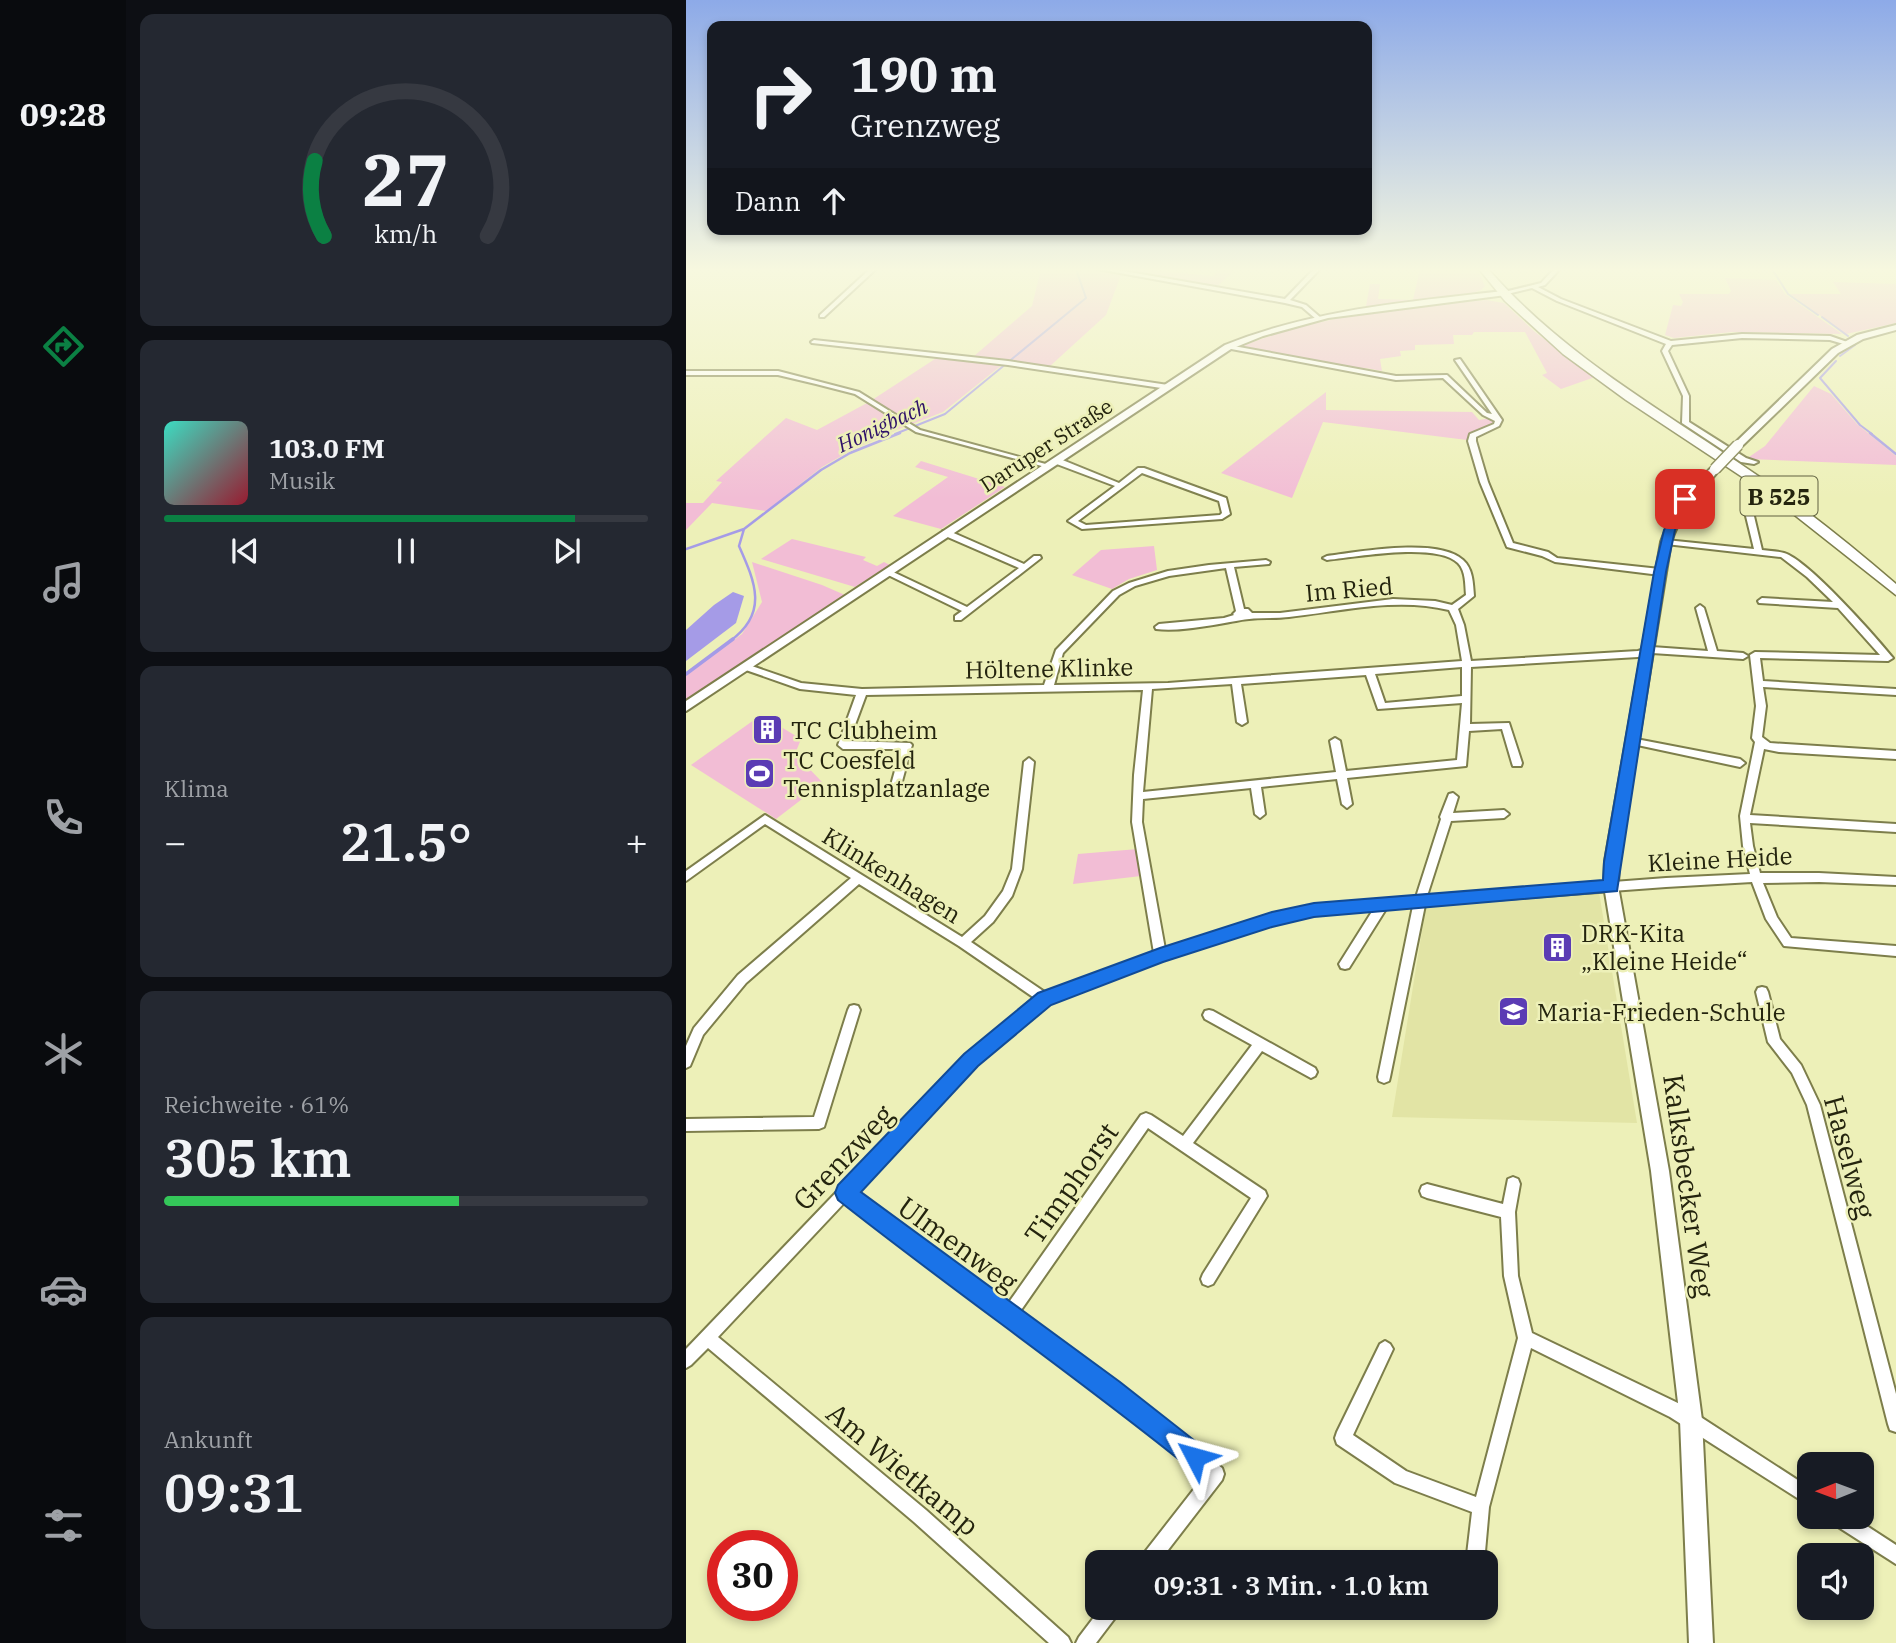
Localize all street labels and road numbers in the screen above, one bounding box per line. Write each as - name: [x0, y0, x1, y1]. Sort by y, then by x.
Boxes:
- street label: Daruper Straße: [974, 392, 1118, 498]
- road number: B 525: [1740, 476, 1818, 516]
- street label: Im Ried: [1304, 569, 1394, 609]
- street label: Höltene Klinke: [965, 651, 1133, 685]
- street label: Klinkenhagen: [817, 820, 967, 930]
- street label: Kleine Heide: [1647, 839, 1793, 879]
- street label: Kalksbecker Weg: [1655, 1072, 1723, 1300]
- street label: Haselweg: [1816, 1091, 1884, 1223]
- street label: Grenzweg: [785, 1096, 901, 1218]
- street label: Timphorst: [1016, 1115, 1126, 1251]
- street label: Ulmenweg: [890, 1188, 1026, 1300]
- street label: Am Wietkamp: [819, 1394, 987, 1544]

